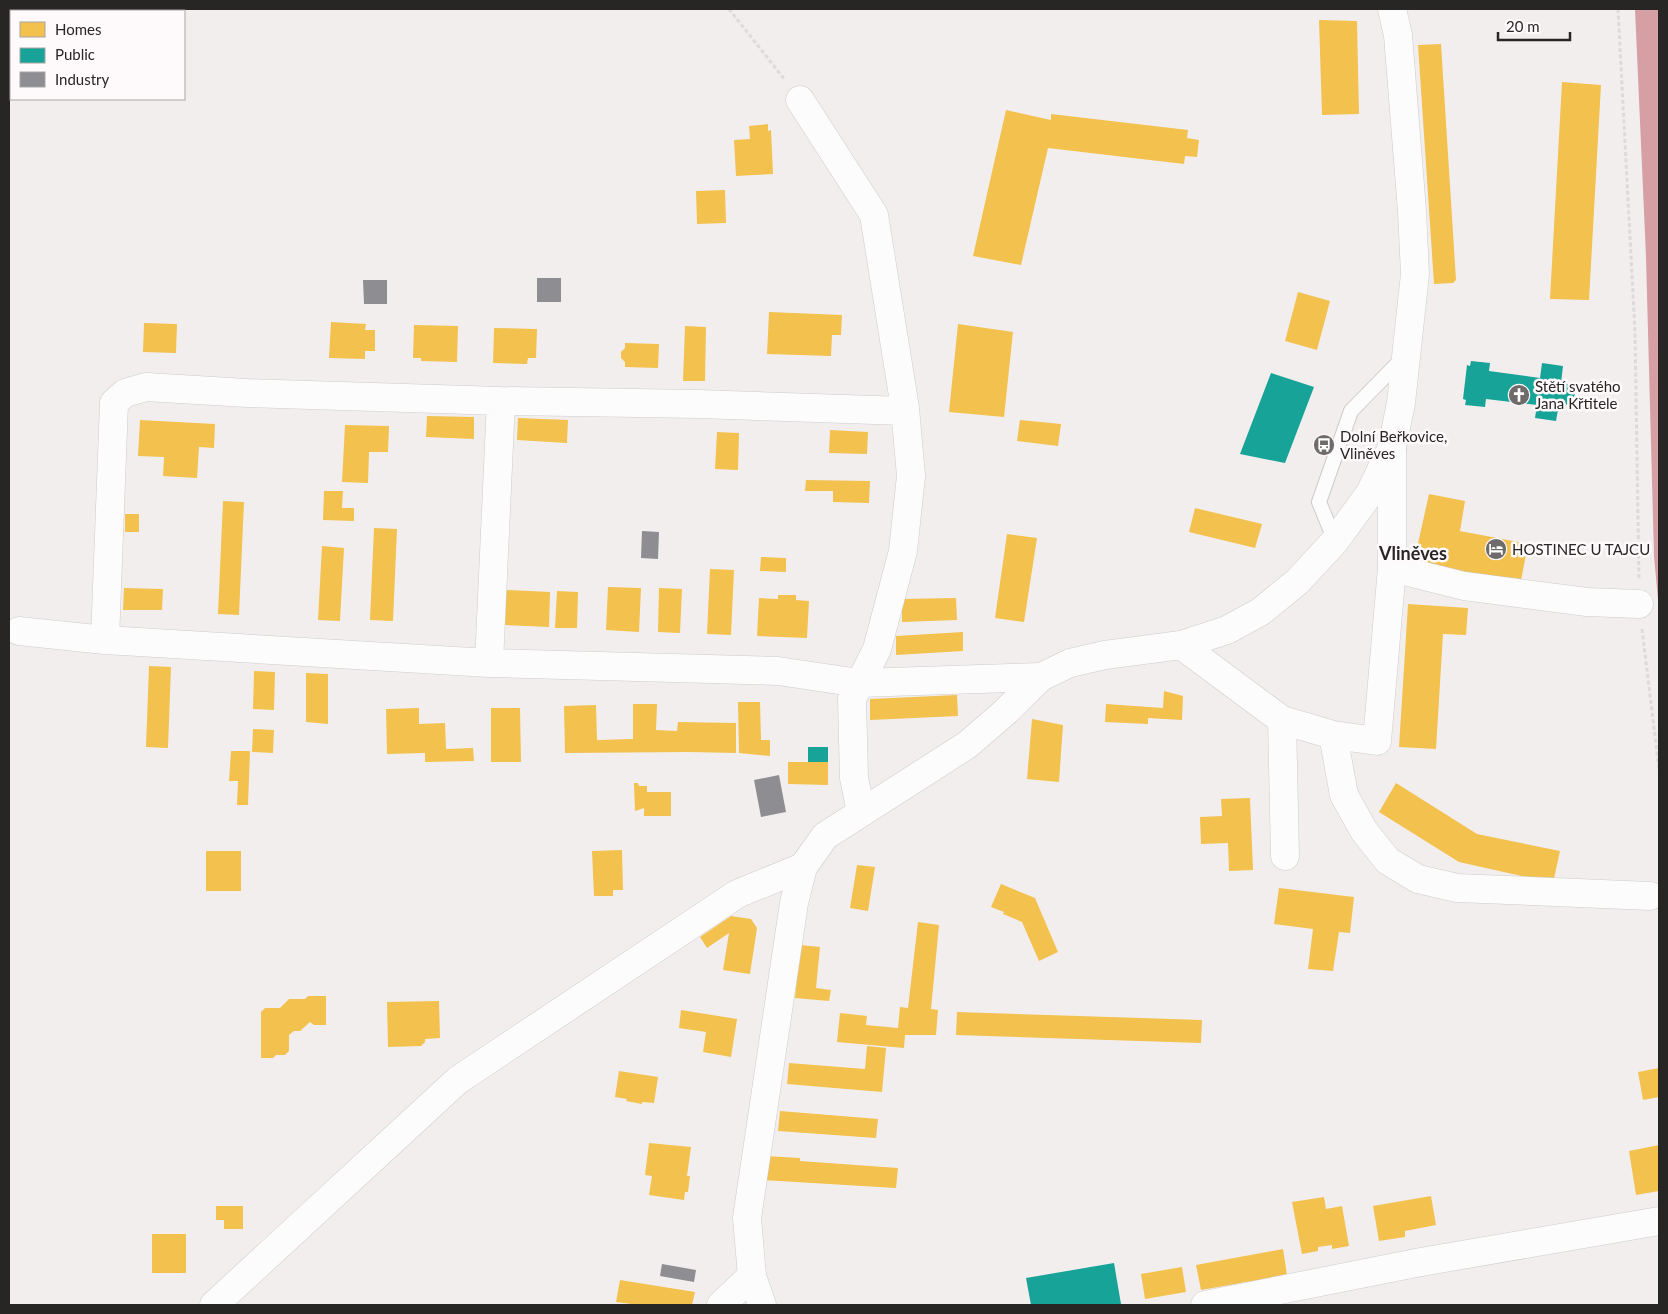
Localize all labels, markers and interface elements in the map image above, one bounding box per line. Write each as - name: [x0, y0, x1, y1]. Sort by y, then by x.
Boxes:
- legend: [10, 10, 185, 100]
- scale bar: [1498, 10, 1570, 42]
- text: 20 m: [1506, 17, 1540, 35]
- text: Homes: [55, 20, 101, 38]
- text: Public: [55, 45, 95, 63]
- text: Industry: [55, 70, 110, 88]
- place label: Stětí svatého Jana Křtitele: [1535, 377, 1621, 412]
- church icon: Stětí svatého Jana Křtitele: [1507, 383, 1531, 407]
- place label: Dolní Beřkovice, Vliněves: [1340, 427, 1447, 462]
- bus stop icon: Dolní Beřkovice, Vliněves: [1312, 433, 1336, 457]
- hotel icon: HOSTINEC U TAJCU: [1484, 537, 1508, 561]
- place label: HOSTINEC U TAJCU: [1512, 540, 1650, 558]
- district label: Vliněves: [1378, 542, 1447, 564]

